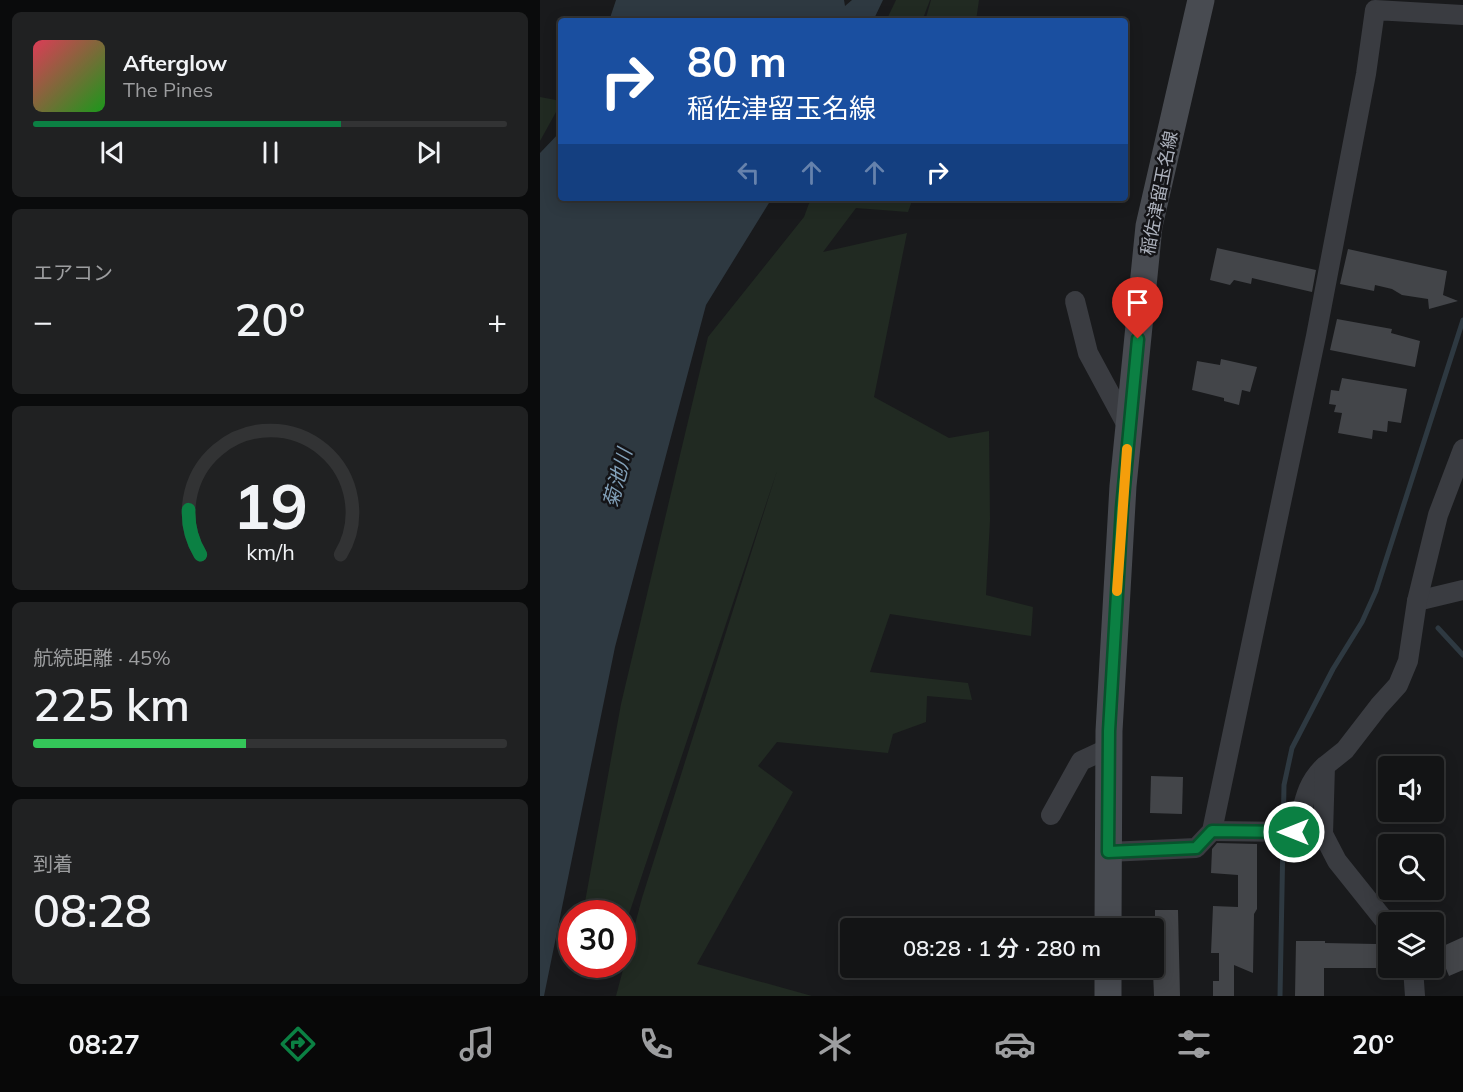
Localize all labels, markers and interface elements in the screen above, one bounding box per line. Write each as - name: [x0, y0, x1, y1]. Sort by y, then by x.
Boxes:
- text: 80 m: [687, 35, 787, 88]
- icon: right: [588, 42, 666, 120]
- text: Afterglow: [123, 49, 227, 77]
- text: The Pines: [123, 77, 213, 102]
- text: 稲佐津留玉名線: [687, 91, 876, 125]
- street label: 稲佐津留玉名線: [1136, 129, 1182, 257]
- icon: previous: [96, 136, 129, 169]
- icon: pause: [254, 136, 287, 169]
- icon: next: [412, 136, 445, 169]
- icon: left: [732, 156, 765, 189]
- icon: ahead: [795, 156, 828, 189]
- icon: ahead: [858, 156, 891, 189]
- icon: right: [921, 156, 954, 189]
- text: エアコン: [33, 260, 113, 285]
- pin: [1112, 277, 1163, 339]
- icon: arrive: [1121, 286, 1154, 319]
- text: 20°: [235, 291, 305, 347]
- text: −: [33, 300, 53, 341]
- text: +: [487, 300, 507, 341]
- water label: 菊池川: [597, 444, 637, 510]
- text: 19: [233, 466, 307, 545]
- text: km/h: [246, 538, 294, 565]
- text: 航続距離 · 45%: [33, 645, 171, 670]
- text: 225 km: [33, 676, 190, 732]
- map controls: [1378, 756, 1444, 978]
- button: sound: [1378, 756, 1444, 822]
- position arrow: [1262, 800, 1326, 864]
- button: search: [1378, 834, 1444, 900]
- text: 到着: [33, 851, 73, 876]
- text: 08:28: [33, 882, 152, 938]
- speed limit sign: 30: [558, 900, 636, 978]
- button: layers: [1378, 912, 1444, 978]
- text: 08:28 · 1 分 · 280 m: [903, 934, 1101, 962]
- icon: directions: [277, 1023, 319, 1065]
- icon: music: [456, 1023, 498, 1065]
- icon: phone: [635, 1023, 677, 1065]
- icon: climate: [814, 1023, 856, 1065]
- icon: car: [994, 1023, 1036, 1065]
- icon: filters: [1173, 1023, 1215, 1065]
- text: 08:27: [69, 1027, 140, 1061]
- text: 20°: [1352, 1027, 1394, 1061]

